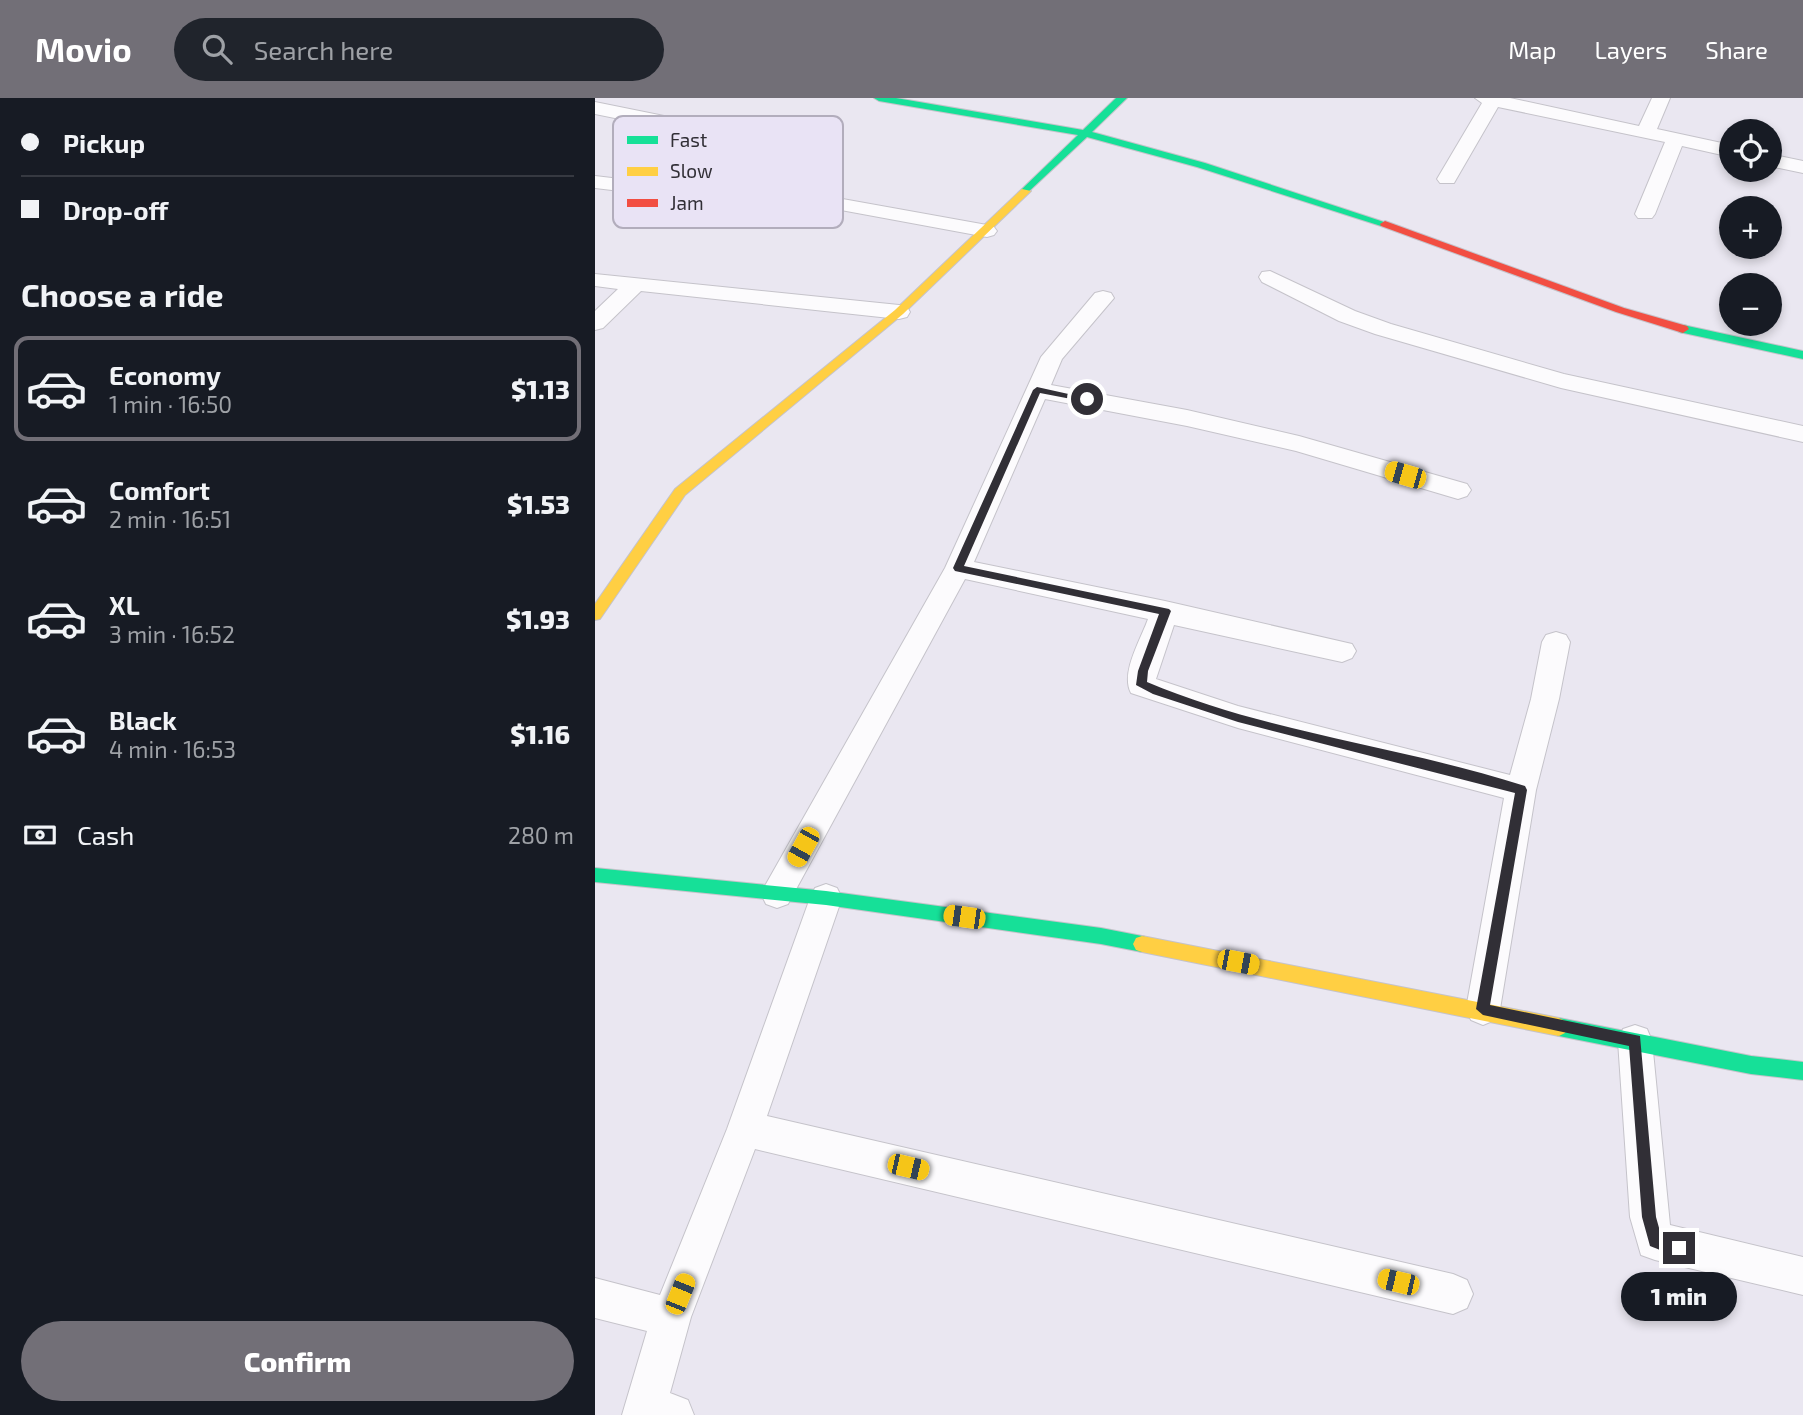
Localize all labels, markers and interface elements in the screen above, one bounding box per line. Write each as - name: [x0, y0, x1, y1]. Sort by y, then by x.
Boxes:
- search box: [174, 18, 664, 81]
- text: Movio: [35, 29, 132, 69]
- icon: search: [198, 30, 236, 68]
- text: Search here: [254, 34, 393, 65]
- text: Map: [1508, 35, 1556, 64]
- text: Layers: [1594, 35, 1667, 64]
- text: Share: [1705, 35, 1768, 64]
- legend: [613, 116, 843, 228]
- map controls: [1719, 119, 1782, 336]
- button: locate: [1719, 119, 1782, 182]
- text: Pickup: [63, 127, 145, 158]
- text: Fast: [670, 128, 707, 151]
- text: Slow: [670, 159, 713, 182]
- text: Jam: [670, 191, 704, 214]
- text: Drop-off: [63, 194, 168, 225]
- button: +: [1719, 196, 1782, 259]
- button: −: [1719, 273, 1782, 336]
- text: Choose a ride: [21, 275, 224, 313]
- icon: car: [25, 357, 88, 420]
- text: Economy: [109, 359, 221, 390]
- text: $1.13: [511, 373, 570, 404]
- route start: [1071, 383, 1103, 415]
- text: 1 min · 16:50: [109, 390, 232, 418]
- car: [1382, 459, 1429, 491]
- icon: car: [25, 472, 88, 535]
- text: Comfort: [109, 474, 210, 505]
- text: $1.53: [507, 488, 570, 519]
- text: 2 min · 16:51: [109, 505, 231, 533]
- icon: car: [25, 587, 88, 650]
- text: XL: [109, 589, 140, 620]
- text: $1.93: [506, 603, 570, 634]
- text: 3 min · 16:52: [109, 620, 235, 648]
- icon: car: [25, 702, 88, 765]
- text: Black: [109, 704, 177, 735]
- text: $1.16: [510, 718, 570, 749]
- text: 4 min · 16:53: [109, 735, 236, 763]
- icon: cash: [21, 816, 59, 854]
- text: Cash: [77, 819, 134, 850]
- text: 280 m: [508, 821, 574, 849]
- car: [784, 824, 823, 870]
- car: [942, 904, 987, 930]
- car: [1216, 948, 1261, 976]
- car: [886, 1152, 931, 1182]
- route end: [1663, 1232, 1695, 1264]
- car: [1376, 1267, 1421, 1297]
- car: [663, 1271, 698, 1317]
- callout: 1 min: [1621, 1272, 1737, 1322]
- text: 1 min: [1651, 1282, 1707, 1310]
- button: Confirm: [21, 1321, 574, 1401]

